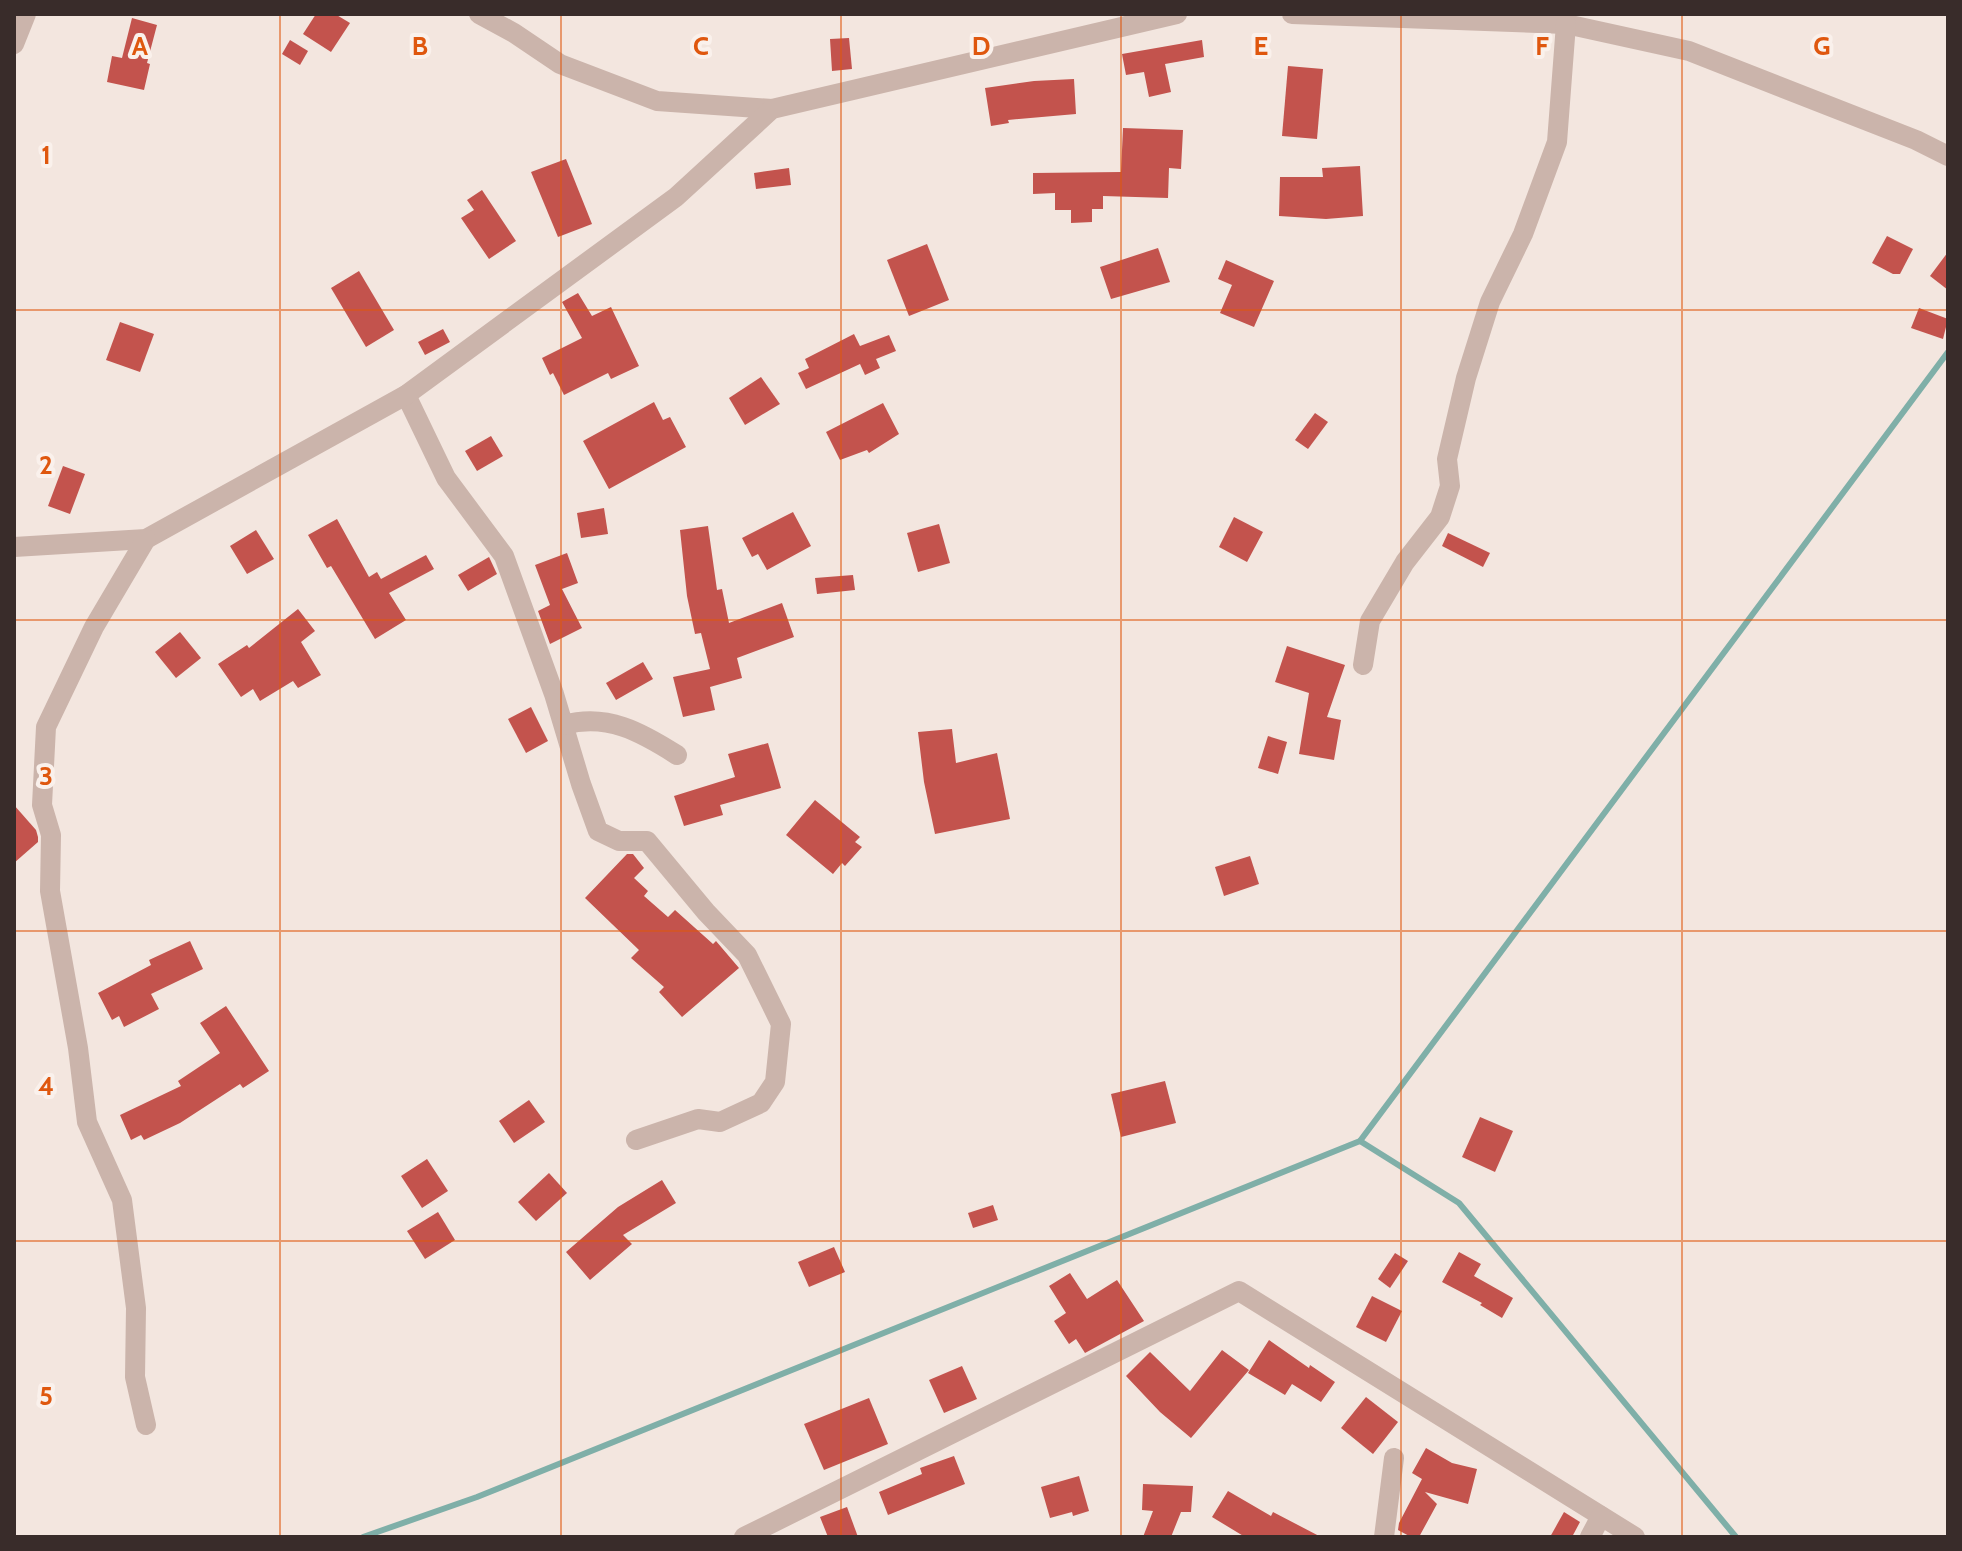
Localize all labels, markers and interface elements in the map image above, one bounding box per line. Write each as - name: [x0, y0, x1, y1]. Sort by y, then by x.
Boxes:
- text: A: [132, 30, 149, 62]
- text: B: [412, 30, 428, 62]
- text: C: [693, 30, 709, 62]
- text: D: [972, 30, 990, 62]
- text: E: [1254, 30, 1268, 62]
- text: F: [1535, 30, 1549, 62]
- text: G: [1813, 30, 1831, 62]
- text: 1: [41, 139, 51, 171]
- text: 2: [39, 449, 53, 481]
- text: 3: [39, 760, 53, 792]
- text: 4: [38, 1070, 54, 1102]
- text: 5: [39, 1380, 53, 1412]

